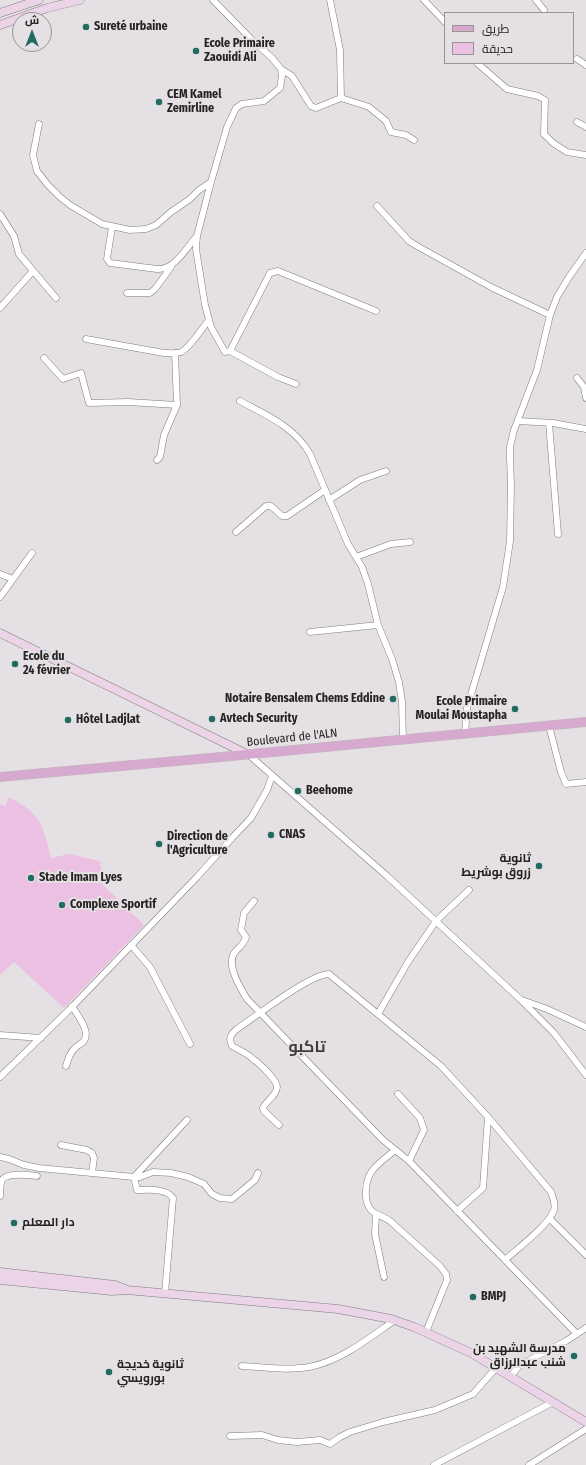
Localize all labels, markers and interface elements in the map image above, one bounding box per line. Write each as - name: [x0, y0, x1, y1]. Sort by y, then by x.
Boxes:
- north arrow: [12, 12, 52, 52]
- legend: [444, 12, 574, 64]
- text: ش: [25, 14, 39, 27]
- place label: Sureté urbaine: [94, 20, 168, 34]
- marker: Sureté urbaine: [81, 22, 91, 32]
- text: طريق: [482, 22, 509, 36]
- place label: Ecole Primaire Zaouidi Ali: [204, 37, 275, 65]
- text: حديقة: [482, 42, 513, 56]
- marker: Ecole Primaire Zaouidi Ali: [191, 46, 201, 56]
- place label: CEM Kamel Zemirline: [167, 88, 221, 116]
- marker: CEM Kamel Zemirline: [154, 97, 164, 107]
- place label: Ecole du 24 février: [23, 650, 70, 678]
- marker: Ecole du 24 février: [10, 659, 20, 669]
- place label: Notaire Bensalem Chems Eddine: [225, 692, 385, 706]
- marker: Notaire Bensalem Chems Eddine: [388, 694, 398, 704]
- place label: Ecole Primaire Moulai Moustapha: [416, 695, 507, 723]
- marker: Ecole Primaire Moulai Moustapha: [510, 704, 520, 714]
- place label: Avtech Security: [220, 712, 297, 726]
- place label: Hôtel Ladjlat: [76, 713, 140, 727]
- marker: Avtech Security: [207, 714, 217, 724]
- marker: Hôtel Ladjlat: [63, 715, 73, 725]
- street label: Boulevard de l'ALN: [246, 726, 338, 750]
- place label: Beehome: [306, 784, 353, 798]
- marker: Beehome: [293, 786, 303, 796]
- place label: CNAS: [279, 828, 305, 842]
- place label: Direction de l'Agriculture: [167, 830, 228, 858]
- marker: CNAS: [266, 830, 276, 840]
- marker: Direction de l'Agriculture: [154, 839, 164, 849]
- place label: ثانوية زروق بوشريط: [461, 852, 531, 880]
- marker: ثانوية زروق بوشريط: [534, 861, 544, 871]
- place label: Stade Imam Lyes: [39, 871, 122, 885]
- marker: Stade Imam Lyes: [26, 873, 36, 883]
- place label: Complexe Sportif: [70, 898, 156, 912]
- marker: Complexe Sportif: [57, 900, 67, 910]
- district label: تاكبو: [288, 1038, 326, 1058]
- place label: دار المعلم: [22, 1216, 75, 1230]
- marker: دار المعلم: [9, 1218, 19, 1228]
- place label: BMPJ: [481, 1290, 506, 1304]
- marker: BMPJ: [468, 1292, 478, 1302]
- place label: مدرسة الشهيد بن شنب عبدالرزاق: [473, 1342, 566, 1370]
- marker: مدرسة الشهيد بن شنب عبدالرزاق: [569, 1351, 579, 1361]
- place label: ثانوية خديجة بورويسي: [117, 1358, 184, 1386]
- marker: ثانوية خديجة بورويسي: [104, 1367, 114, 1377]

